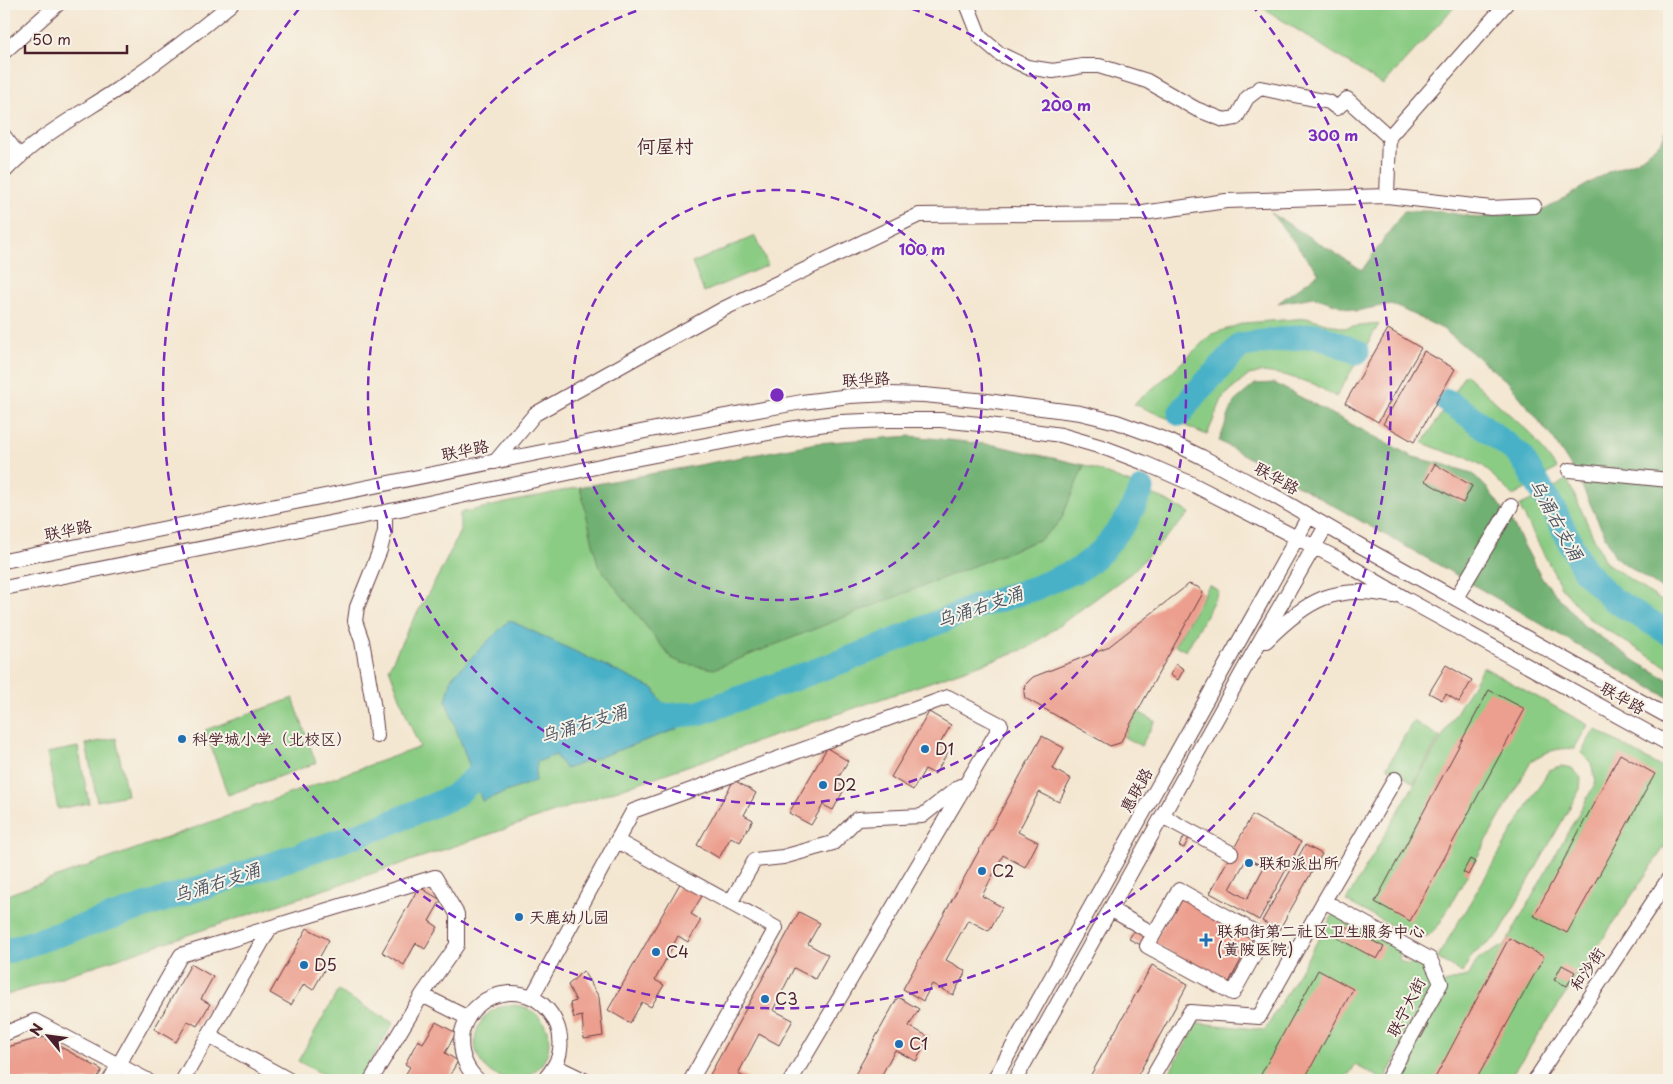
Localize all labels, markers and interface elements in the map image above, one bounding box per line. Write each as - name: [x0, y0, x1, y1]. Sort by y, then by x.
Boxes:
- scale bar: [25, 22, 128, 54]
- text: 50 m: [32, 27, 71, 50]
- text: 200 m: [1041, 93, 1091, 116]
- text: 300 m: [1308, 123, 1358, 146]
- district label: 何屋村: [636, 131, 694, 159]
- text: 100 m: [899, 237, 945, 260]
- street label: 联华路: [841, 365, 891, 391]
- centre of rings: [768, 386, 786, 404]
- street label: 联华路: [439, 433, 491, 465]
- street label: 联华路: [1251, 455, 1304, 499]
- water label: 乌涌右支涌: [1524, 473, 1591, 566]
- street label: 联华路: [42, 513, 94, 545]
- water label: 乌涌右支涌: [933, 578, 1027, 633]
- street label: 联华路: [1597, 675, 1650, 719]
- water label: 乌涌右支涌: [537, 696, 631, 749]
- place label: 科学城小学（北校区）: [192, 726, 352, 750]
- marker: 科学城小学（北校区）: [176, 733, 188, 745]
- place label: D1: [935, 736, 954, 760]
- marker: D1: [919, 743, 931, 755]
- street label: 惠联路: [1113, 763, 1157, 816]
- place label: D2: [833, 772, 857, 796]
- marker: D2: [817, 779, 829, 791]
- place label: 联和派出所: [1259, 850, 1339, 874]
- water label: 乌涌右支涌: [170, 855, 264, 908]
- marker: 联和派出所: [1243, 857, 1255, 869]
- place label: C2: [992, 858, 1014, 882]
- marker: C2: [976, 865, 988, 877]
- place label: 天鹿幼儿园: [529, 904, 609, 928]
- marker: 天鹿幼儿园: [513, 911, 525, 923]
- place label: 联和街第二社区卫生服务中心 (黄陂医院): [1217, 918, 1425, 960]
- marker: 联和街第二社区卫生服务中心 (黄陂医院): [1199, 933, 1213, 947]
- place label: C4: [666, 939, 689, 963]
- street label: 和沙街: [1563, 942, 1610, 995]
- marker: C4: [650, 946, 662, 958]
- place label: D5: [314, 952, 337, 976]
- marker: D5: [298, 959, 310, 971]
- street label: 联宁大街: [1380, 973, 1430, 1041]
- place label: C3: [775, 986, 798, 1010]
- marker: C3: [759, 993, 771, 1005]
- north arrow: [22, 1012, 72, 1062]
- text: N: [24, 1020, 48, 1039]
- place label: C1: [909, 1031, 928, 1055]
- marker: C1: [893, 1038, 905, 1050]

